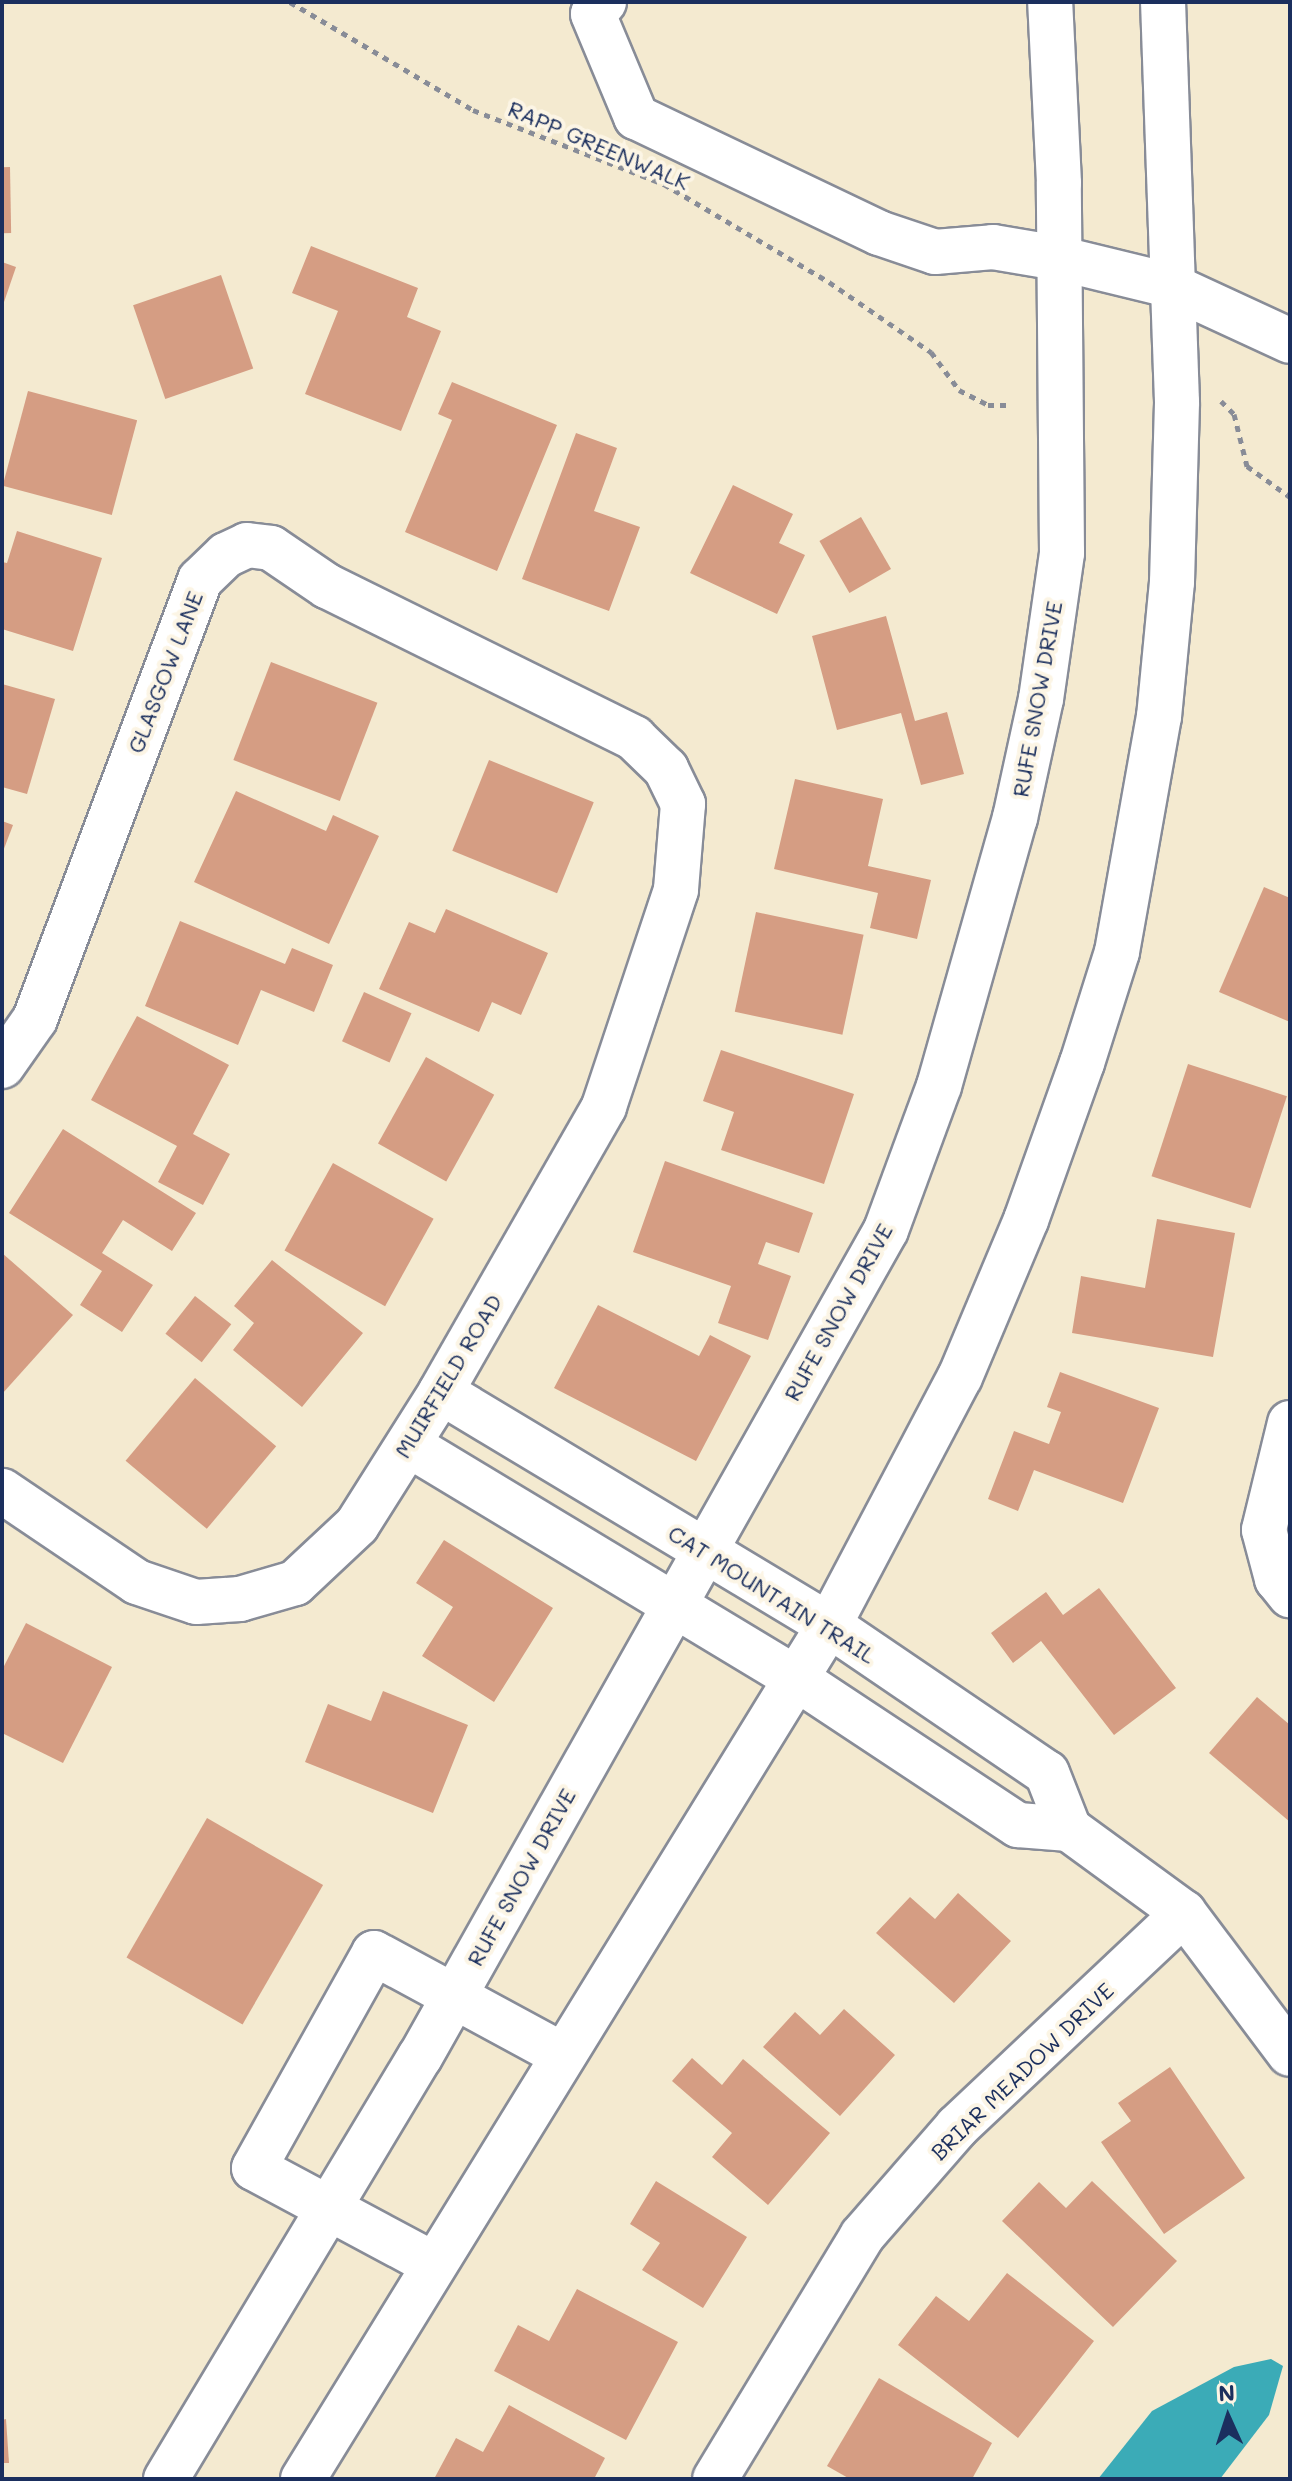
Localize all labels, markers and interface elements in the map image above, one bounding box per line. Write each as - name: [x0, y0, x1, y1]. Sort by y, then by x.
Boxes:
- street label: RAPP GREENWALK: [504, 95, 694, 195]
- street label: GLASGOW LANE: [122, 587, 208, 757]
- street label: RUFE SNOW DRIVE: [1007, 599, 1067, 799]
- street label: RUFE SNOW DRIVE: [778, 1219, 898, 1405]
- street label: MUIRFIELD ROAD: [389, 1289, 507, 1463]
- street label: CAT MOUNTAIN TRAIL: [664, 1519, 880, 1669]
- street label: RUFE SNOW DRIVE: [461, 1784, 581, 1970]
- street label: BRIAR MEADOW DRIVE: [925, 1977, 1119, 2165]
- north arrow: [1188, 2377, 1268, 2457]
- text: N: [1218, 2378, 1236, 2407]

